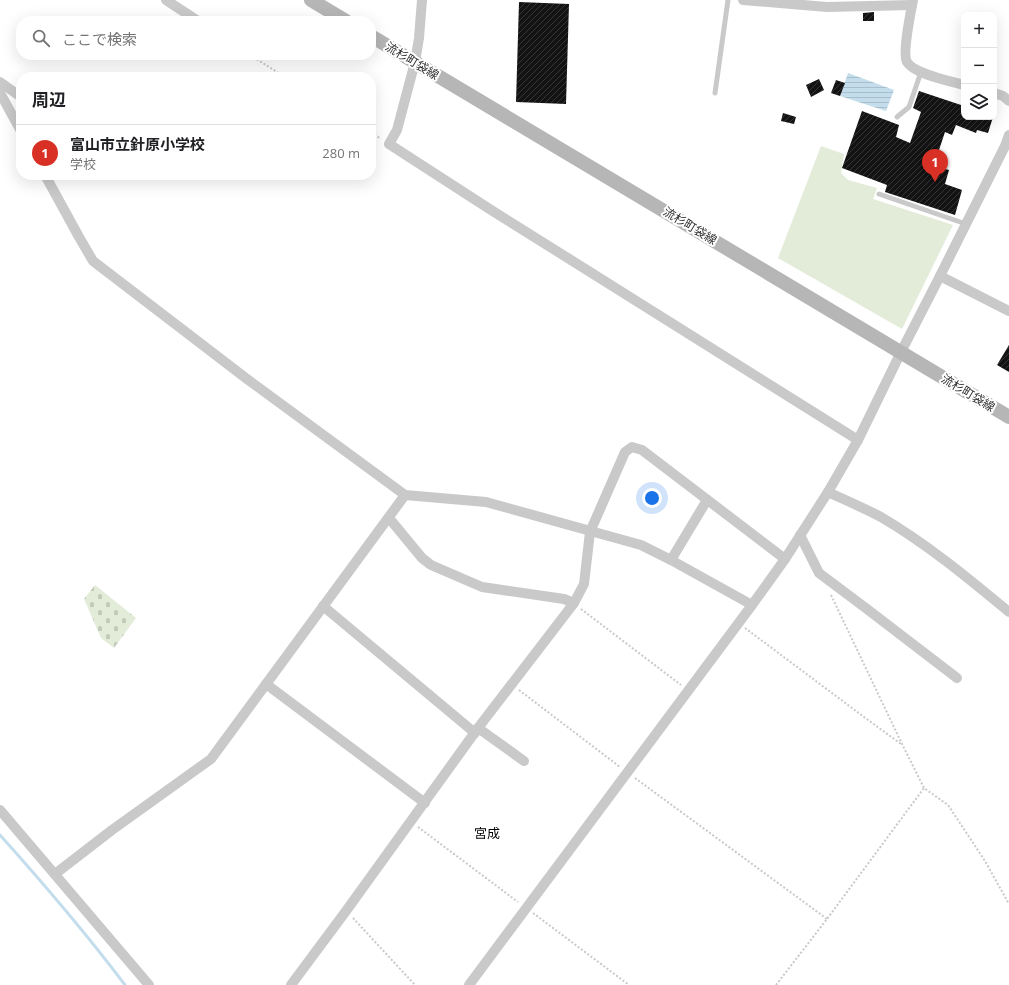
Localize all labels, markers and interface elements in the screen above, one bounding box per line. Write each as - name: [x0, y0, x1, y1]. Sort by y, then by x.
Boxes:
- map controls: [961, 12, 997, 120]
- button: +: [961, 12, 997, 48]
- search box: [16, 16, 376, 60]
- icon: search: [30, 27, 52, 49]
- text: ここで検索: [62, 29, 137, 49]
- street label: 流杉町袋線: [382, 38, 442, 83]
- button: −: [961, 48, 997, 84]
- button: layers: [961, 84, 997, 120]
- text: 周辺: [32, 88, 66, 111]
- text: 富山市立針原小学校: [70, 134, 205, 154]
- text: 1: [41, 144, 49, 162]
- text: 280 m: [322, 144, 360, 162]
- pin: 1: [922, 149, 948, 182]
- text: 学校: [70, 155, 96, 173]
- street label: 流杉町袋線: [660, 203, 720, 248]
- street label: 流杉町袋線: [938, 370, 998, 415]
- your location: [642, 488, 662, 508]
- district label: 宮成: [474, 824, 500, 842]

